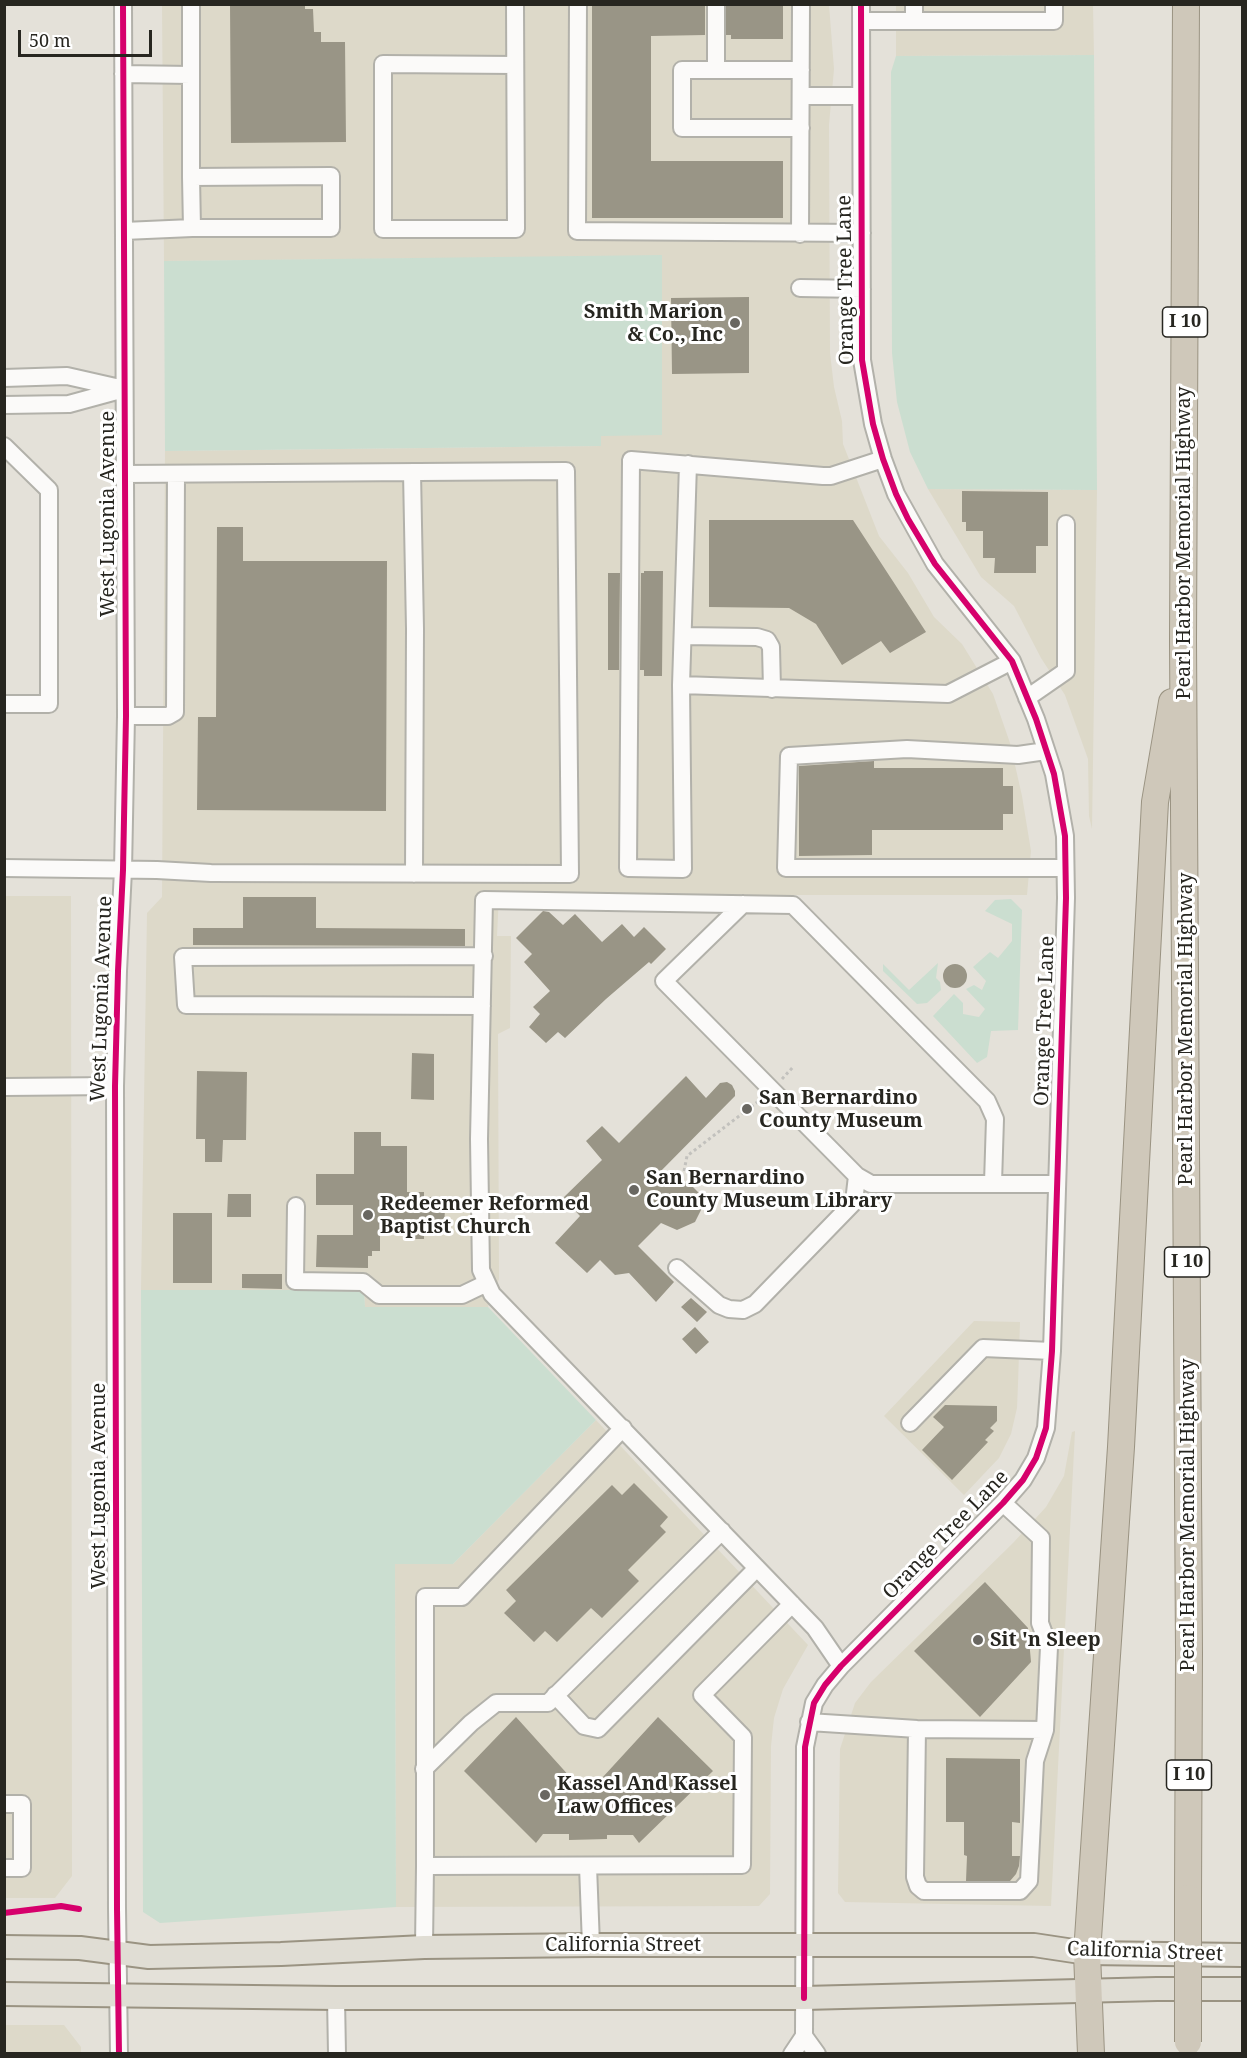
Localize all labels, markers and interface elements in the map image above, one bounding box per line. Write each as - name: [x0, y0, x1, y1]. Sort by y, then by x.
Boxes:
- scale bar: [21, 18, 154, 56]
- text: 50 m: [29, 28, 71, 52]
- street label: Orange Tree Lane: [833, 195, 859, 365]
- place label: Smith Marion & Co., Inc: [584, 300, 723, 347]
- road number: I 10: [1162, 307, 1208, 337]
- marker: Smith Marion & Co., Inc: [728, 316, 742, 330]
- street label: Pearl Harbor Memorial Highway: [1172, 386, 1196, 700]
- street label: West Lugonia Avenue: [96, 411, 120, 617]
- street label: Pearl Harbor Memorial Highway: [1174, 872, 1198, 1186]
- street label: West Lugonia Avenue: [86, 895, 118, 1103]
- street label: Orange Tree Lane: [1030, 935, 1060, 1107]
- place label: San Bernardino County Museum: [759, 1086, 923, 1133]
- marker: San Bernardino County Museum: [740, 1102, 754, 1116]
- place label: San Bernardino County Museum Library: [646, 1166, 892, 1213]
- marker: San Bernardino County Museum Library: [627, 1183, 641, 1197]
- place label: Redeemer Reformed Baptist Church: [380, 1192, 589, 1239]
- marker: Redeemer Reformed Baptist Church: [361, 1208, 375, 1222]
- road number: I 10: [1164, 1247, 1210, 1277]
- street label: Pearl Harbor Memorial Highway: [1176, 1358, 1200, 1672]
- street label: West Lugonia Avenue: [87, 1383, 111, 1589]
- street label: Orange Tree Lane: [878, 1465, 1014, 1605]
- place label: Sit 'n Sleep: [990, 1628, 1101, 1652]
- marker: Sit 'n Sleep: [971, 1633, 985, 1647]
- road number: I 10: [1166, 1760, 1212, 1790]
- place label: Kassel And Kassel Law Offices: [557, 1772, 738, 1819]
- marker: Kassel And Kassel Law Offices: [538, 1788, 552, 1802]
- street label: California Street: [545, 1933, 701, 1957]
- street label: California Street: [1067, 1937, 1223, 1967]

